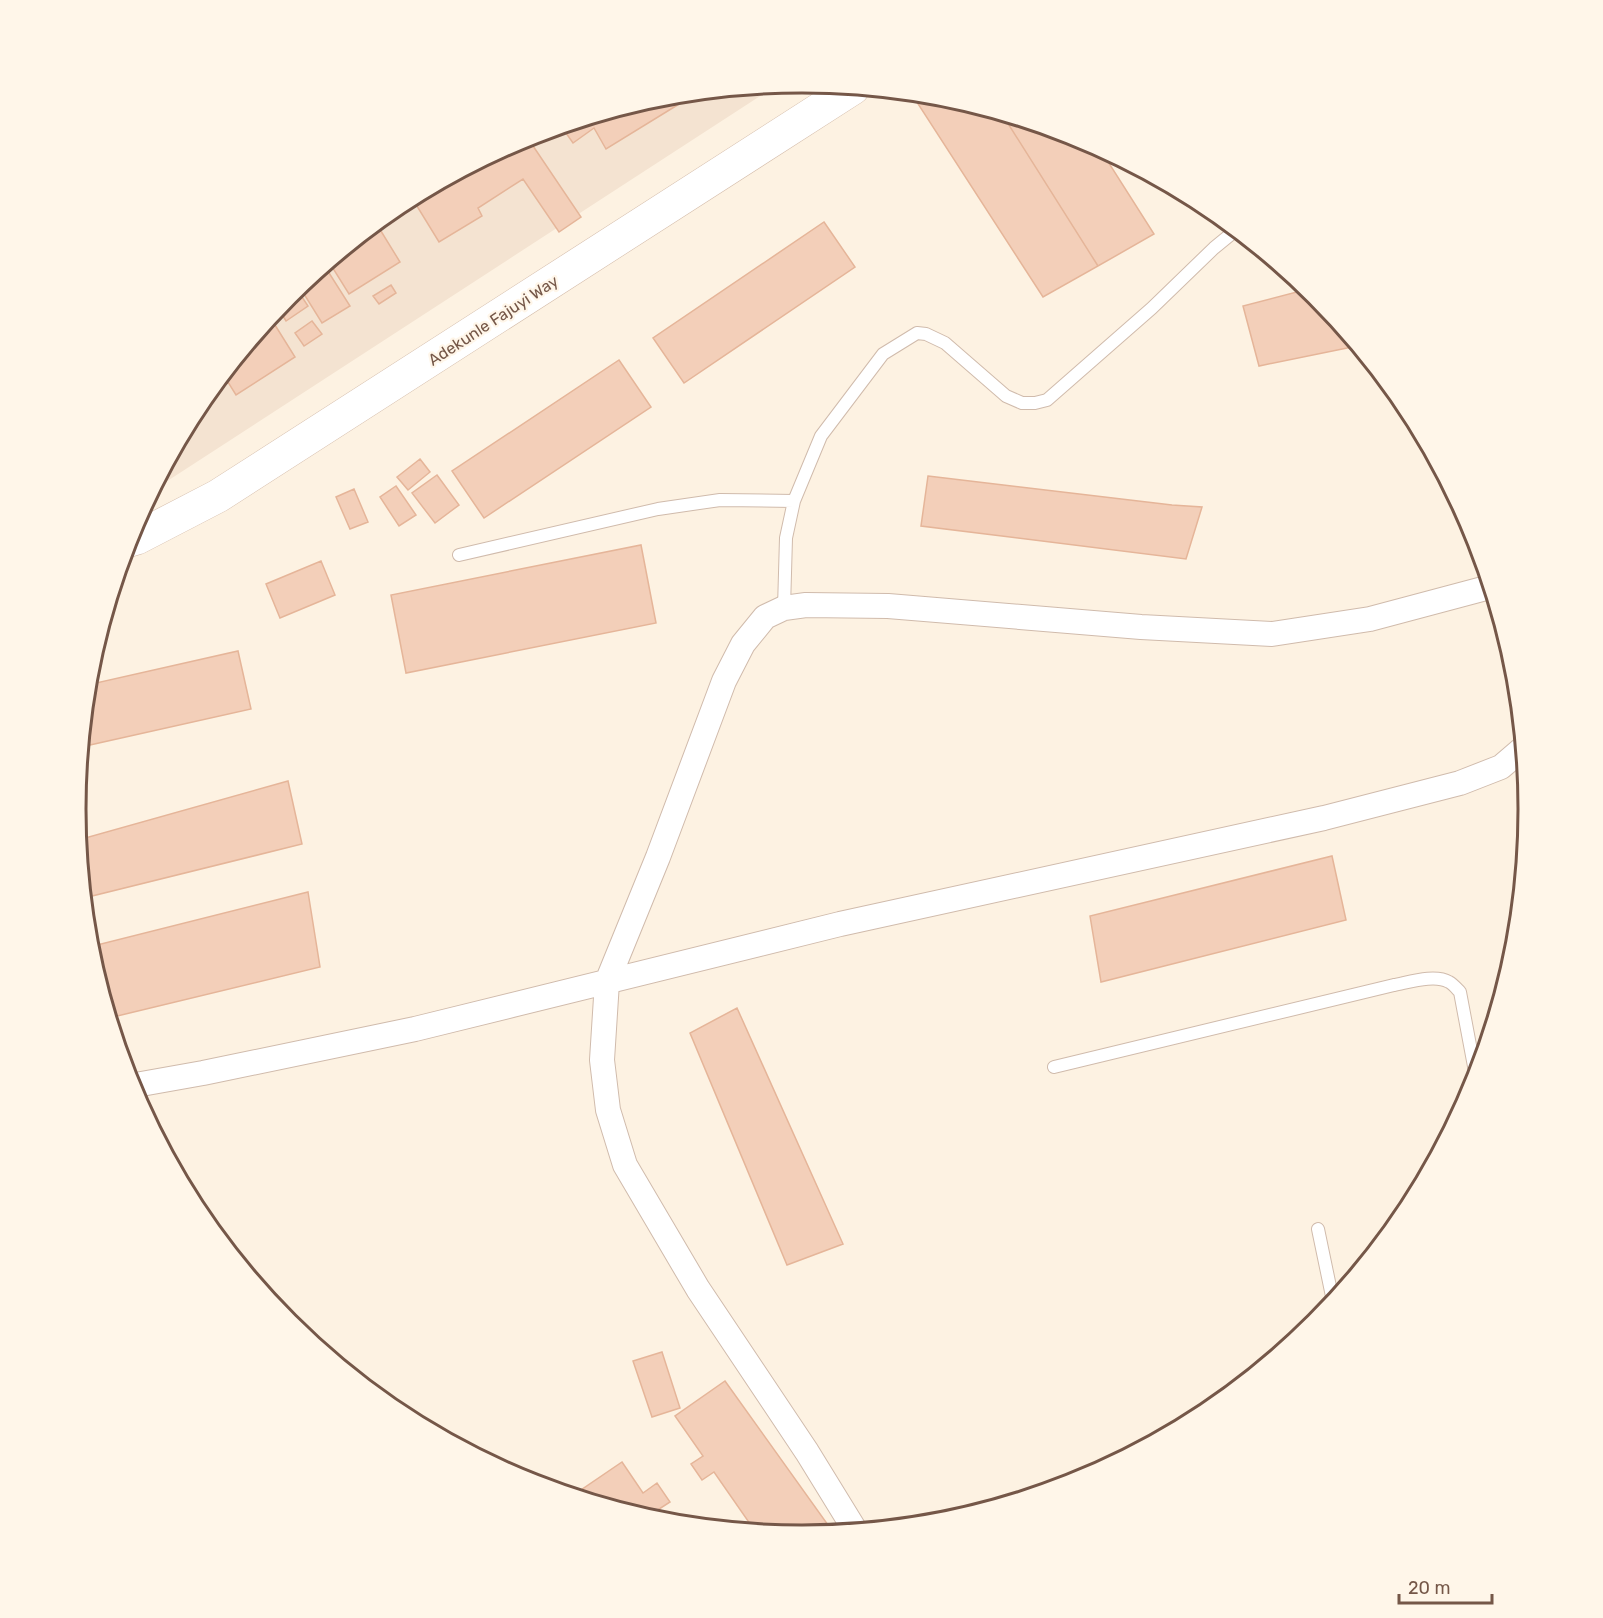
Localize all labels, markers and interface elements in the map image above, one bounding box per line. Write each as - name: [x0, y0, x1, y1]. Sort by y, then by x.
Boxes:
- street label: Adekunle Fajuyi Way: [425, 271, 562, 370]
- scale bar: [1399, 1567, 1492, 1605]
- text: 20 m: [1408, 1577, 1450, 1599]

